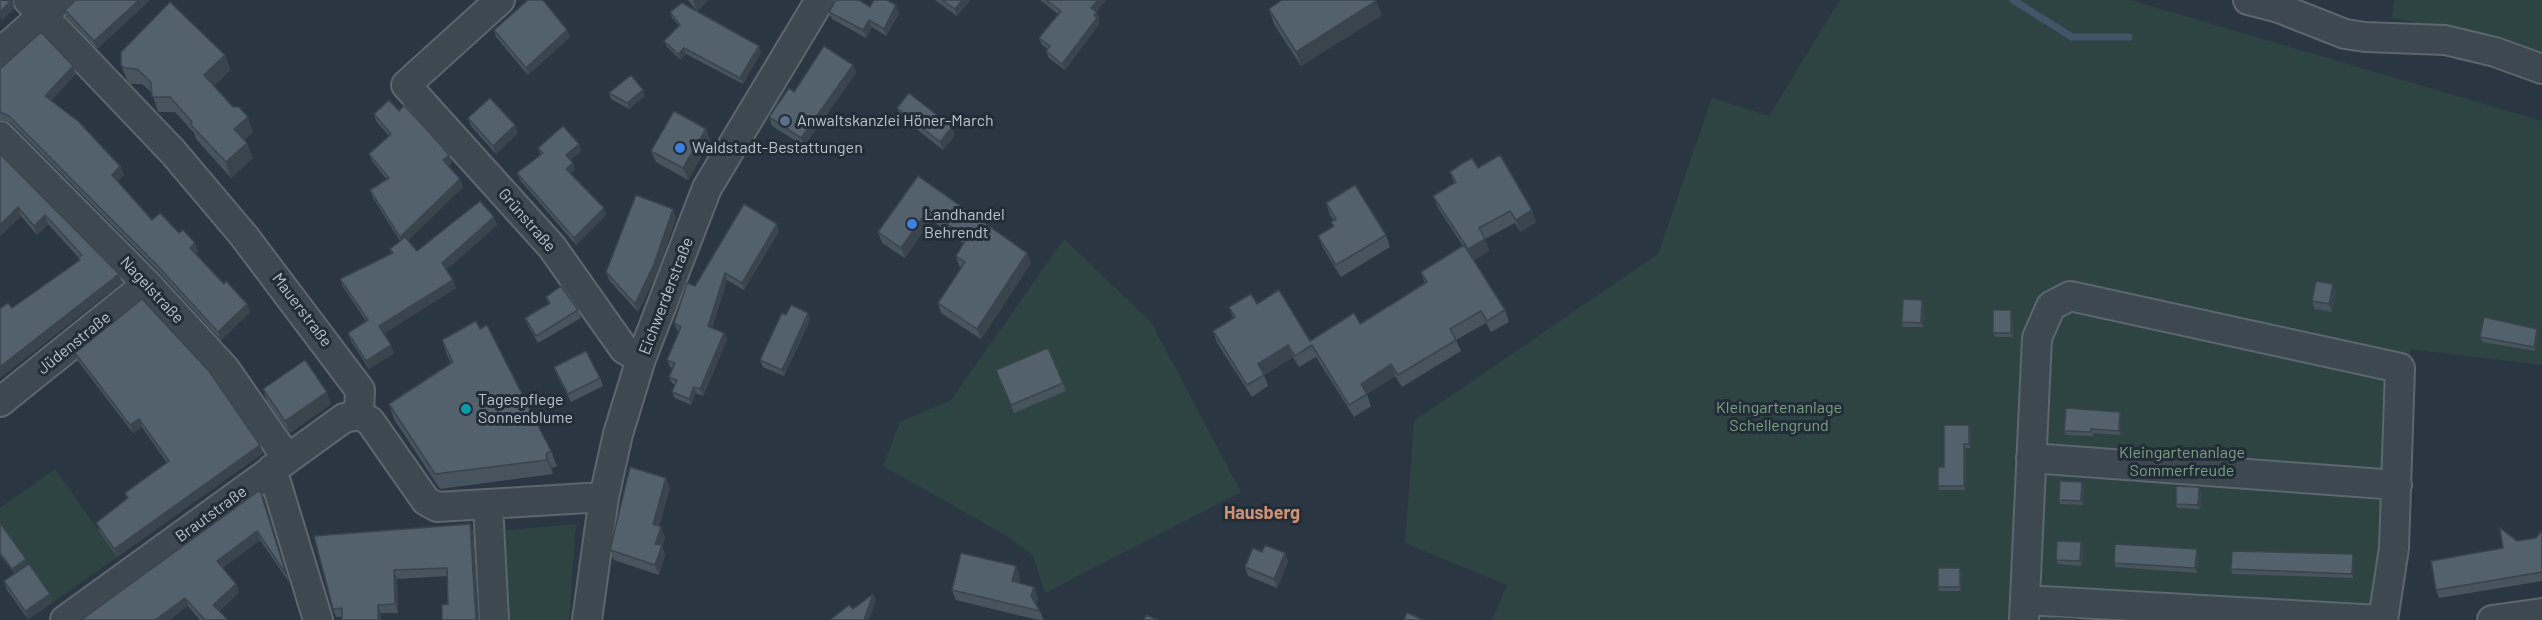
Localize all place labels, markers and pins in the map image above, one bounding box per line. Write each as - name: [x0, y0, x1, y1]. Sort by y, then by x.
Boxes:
- place label: Anwaltskanzlei Höner-March: [797, 111, 994, 131]
- marker: Anwaltskanzlei Höner-March: [778, 114, 792, 128]
- place label: Waldstadt-Bestattungen: [692, 138, 863, 158]
- marker: Waldstadt-Bestattungen: [673, 141, 687, 155]
- place label: Landhandel Behrendt: [924, 205, 1005, 243]
- marker: Landhandel Behrendt: [905, 217, 919, 231]
- place label: Tagespflege Sonnenblume: [478, 390, 573, 428]
- marker: Tagespflege Sonnenblume: [459, 402, 473, 416]

